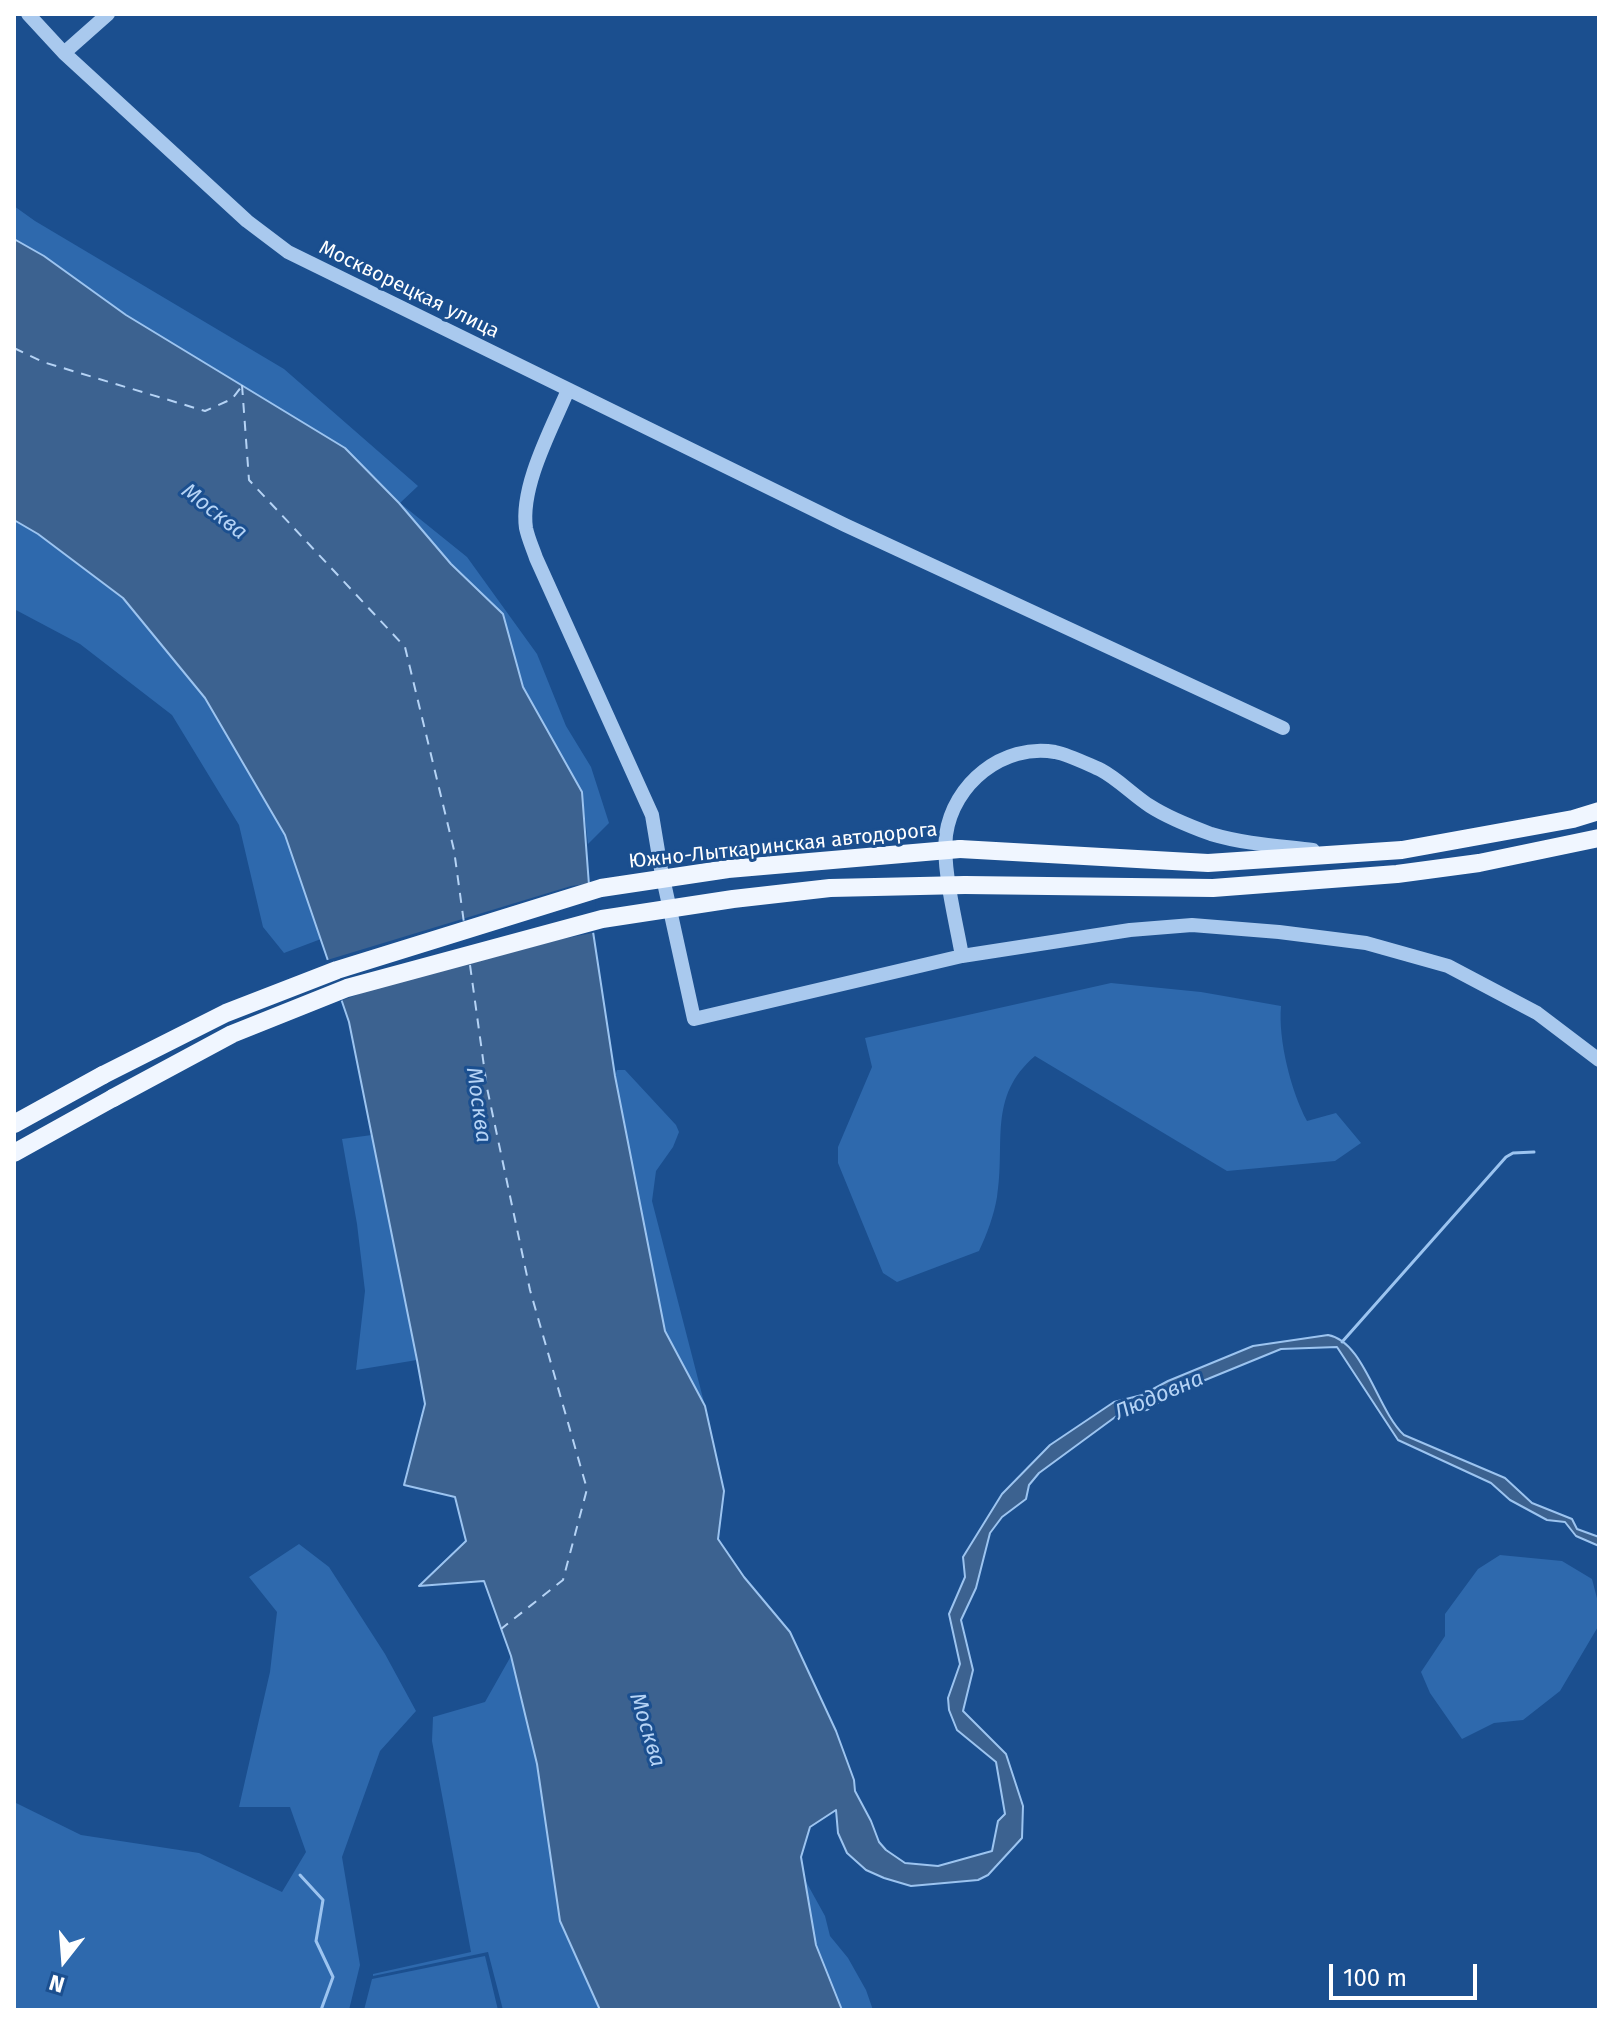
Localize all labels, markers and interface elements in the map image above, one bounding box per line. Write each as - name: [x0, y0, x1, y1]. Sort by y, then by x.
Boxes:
- street label: Москворецкая улица: [315, 236, 503, 344]
- water label: Москва: [176, 478, 252, 546]
- street label: Южно-Лыткаринская автодорога: [627, 818, 939, 874]
- water label: Москва: [460, 1066, 496, 1144]
- water label: Людовна: [1111, 1365, 1207, 1427]
- water label: Москва: [623, 1690, 671, 1770]
- north arrow: [24, 1920, 104, 2000]
- scale bar: [1333, 1948, 1481, 1998]
- text: 100 m: [1343, 1964, 1407, 1992]
- text: N: [46, 1968, 68, 1998]

